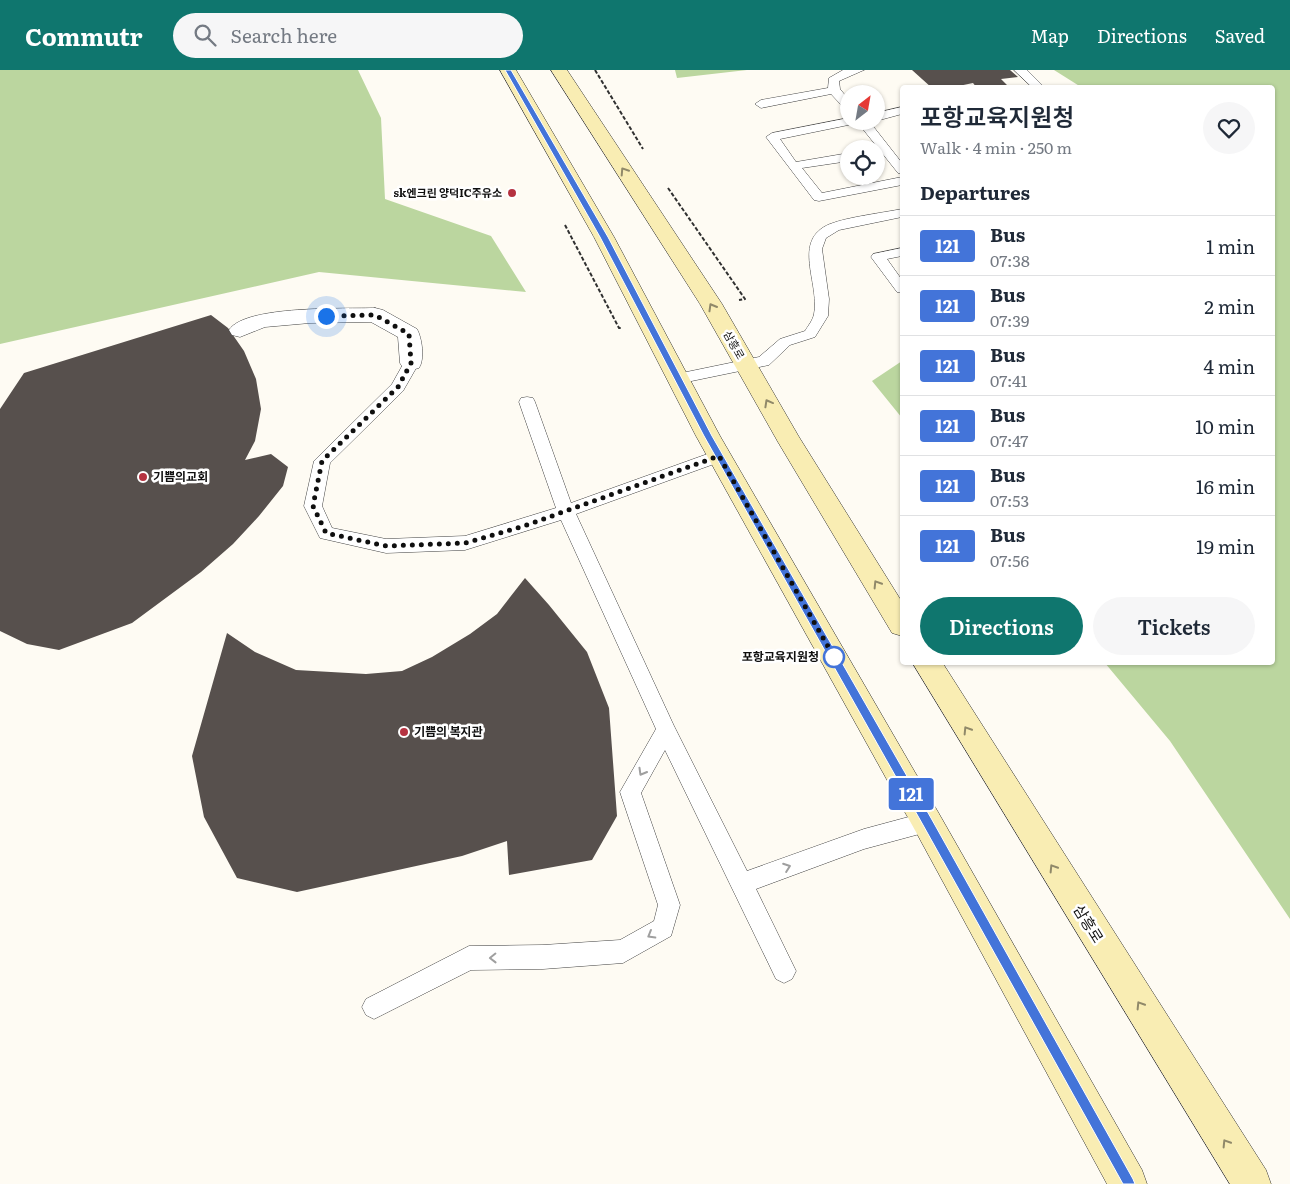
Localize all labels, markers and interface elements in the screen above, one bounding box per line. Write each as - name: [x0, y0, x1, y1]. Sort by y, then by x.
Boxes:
- search box: [173, 13, 523, 58]
- text: Commutr: [25, 18, 143, 53]
- icon: search: [191, 21, 219, 49]
- text: Search here: [231, 21, 337, 49]
- text: Map: [1031, 22, 1069, 49]
- text: Directions: [1097, 22, 1187, 49]
- text: Saved: [1215, 22, 1265, 49]
- north arrow: [840, 85, 885, 130]
- map controls: [840, 85, 885, 185]
- text: 포항교육지원청: [920, 98, 1075, 133]
- button: heart: [1203, 102, 1255, 154]
- text: Walk · 4 min · 250 m: [920, 135, 1072, 159]
- button: locate: [840, 140, 885, 185]
- one-way arrow: [621, 167, 630, 176]
- text: Departures: [920, 178, 1030, 206]
- place label: sk엔크린 양덕IC주유소: [394, 184, 502, 200]
- marker: sk엔크린 양덕IC주유소: [506, 187, 518, 199]
- text: Bus: [990, 220, 1025, 248]
- text: 121: [935, 232, 960, 259]
- text: 1 min: [1206, 232, 1255, 260]
- text: 07:38: [990, 248, 1030, 272]
- text: Bus: [990, 280, 1025, 308]
- text: 121: [935, 292, 960, 319]
- text: 2 min: [1204, 292, 1255, 320]
- your location: [314, 304, 339, 329]
- one-way arrow: [709, 304, 719, 313]
- text: 07:39: [990, 308, 1029, 332]
- street label: 삼흥로: [720, 327, 749, 362]
- text: Bus: [990, 340, 1025, 368]
- text: 121: [935, 352, 960, 379]
- text: 4 min: [1203, 352, 1255, 380]
- text: 07:41: [990, 368, 1027, 392]
- one-way arrow: [764, 400, 774, 409]
- text: Bus: [990, 400, 1025, 428]
- text: 121: [935, 412, 960, 439]
- text: 10 min: [1195, 412, 1255, 440]
- text: 07:47: [990, 428, 1028, 452]
- text: Bus: [990, 460, 1025, 488]
- place label: 기쁨의교회: [153, 467, 208, 485]
- marker: 기쁨의교회: [137, 471, 149, 483]
- text: 121: [935, 472, 960, 499]
- text: 16 min: [1196, 472, 1255, 500]
- text: 07:53: [990, 488, 1029, 512]
- text: Bus: [990, 520, 1025, 548]
- text: 121: [935, 532, 960, 559]
- text: 19 min: [1196, 532, 1255, 560]
- text: 07:56: [990, 548, 1029, 572]
- one-way arrow: [873, 580, 883, 589]
- button: Directions: [920, 597, 1083, 655]
- button: Tickets: [1093, 597, 1255, 655]
- marker: 포항교육지원청: [823, 646, 845, 668]
- place label: 포항교육지원청: [742, 647, 819, 665]
- place label: 기쁨의 복지관: [414, 722, 483, 740]
- marker: 기쁨의 복지관: [398, 726, 410, 738]
- one-way arrow: [964, 726, 974, 735]
- one-way arrow: [638, 766, 648, 775]
- line badge: 121: [882, 778, 940, 810]
- text: 121: [899, 780, 923, 807]
- one-way arrow: [782, 863, 791, 873]
- one-way arrow: [1050, 864, 1059, 873]
- street label: 삼흥로: [1069, 900, 1110, 947]
- one-way arrow: [648, 928, 657, 938]
- one-way arrow: [489, 953, 496, 963]
- one-way arrow: [1136, 1002, 1146, 1011]
- one-way arrow: [1223, 1139, 1233, 1148]

